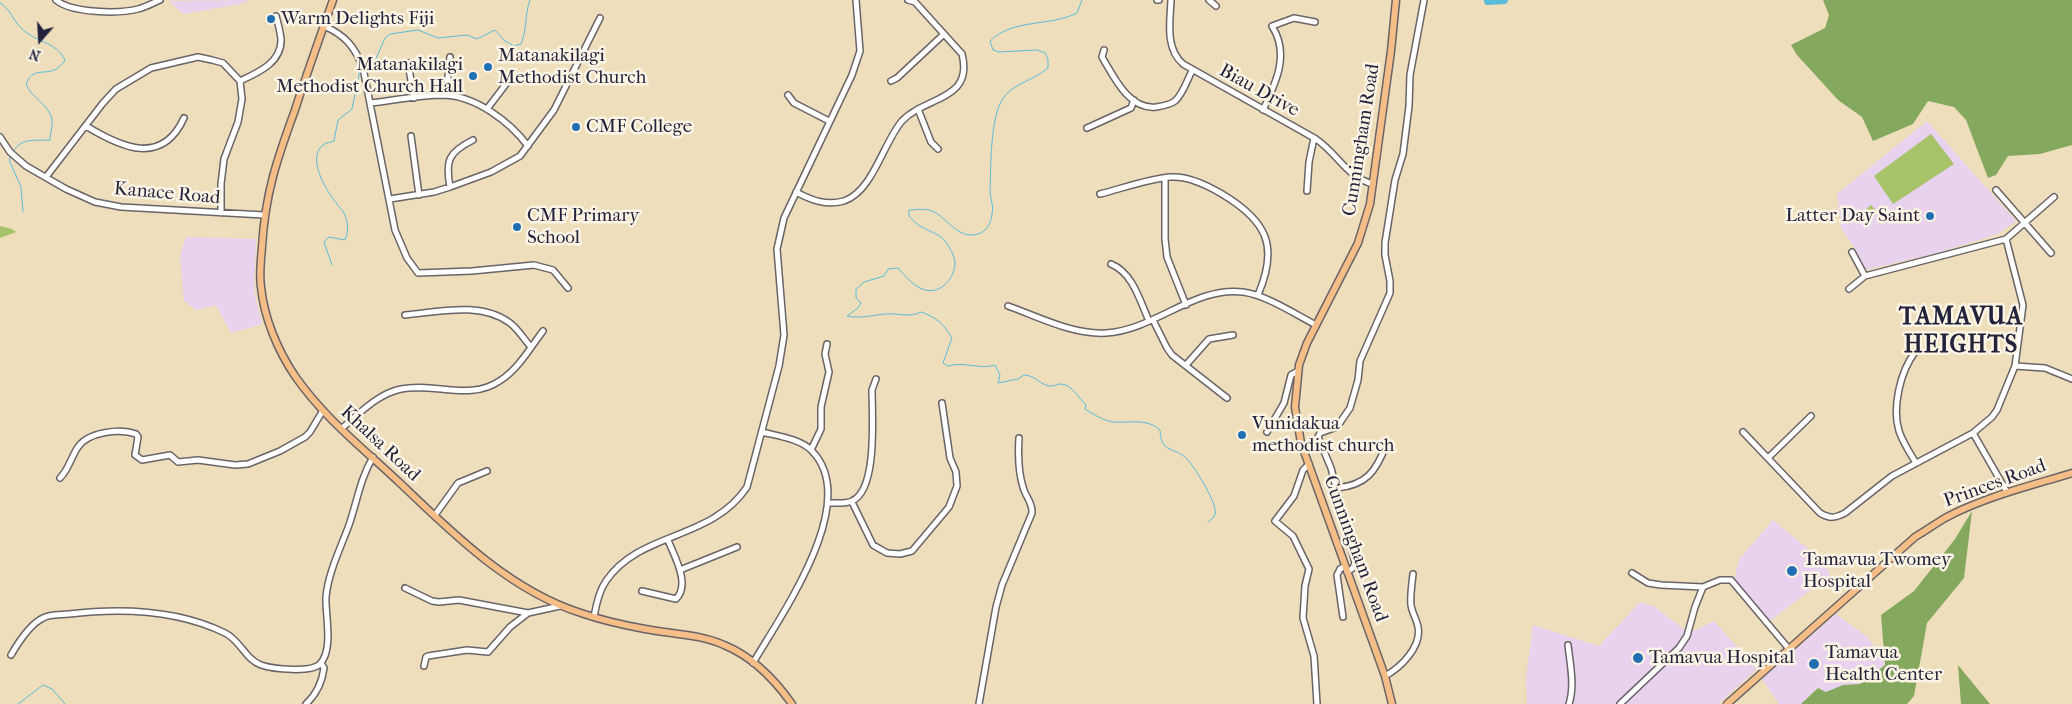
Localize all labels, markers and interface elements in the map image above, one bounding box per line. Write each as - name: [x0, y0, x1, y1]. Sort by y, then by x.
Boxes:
- place label: Warm Delights Fiji: [281, 8, 434, 30]
- marker: Warm Delights Fiji: [265, 13, 277, 25]
- north arrow: [15, 15, 65, 65]
- text: N: [27, 45, 43, 64]
- place label: Matanakilagi Methodist Church: [498, 45, 646, 89]
- place label: Matanakilagi Methodist Church Hall: [276, 54, 463, 98]
- street label: Biau Drive: [1215, 60, 1303, 122]
- marker: Matanakilagi Methodist Church: [482, 61, 494, 73]
- street label: Cunningham Road: [1339, 62, 1385, 218]
- marker: Matanakilagi Methodist Church Hall: [467, 70, 479, 82]
- place label: CMF College: [586, 116, 692, 138]
- marker: CMF College: [570, 121, 582, 133]
- street label: Kanace Road: [113, 178, 221, 210]
- place label: CMF Primary School: [527, 205, 639, 249]
- place label: Latter Day Saint: [1786, 205, 1920, 227]
- marker: Latter Day Saint: [1924, 210, 1936, 222]
- marker: CMF Primary School: [511, 221, 523, 233]
- district label: TAMAVUA HEIGHTS: [1898, 304, 2024, 360]
- street label: Khalsa Road: [335, 401, 425, 487]
- place label: Vunidakua methodist church: [1252, 413, 1394, 457]
- marker: Vunidakua methodist church: [1236, 429, 1248, 441]
- street label: Princes Road: [1941, 455, 2049, 513]
- street label: Cunningham Road: [1318, 473, 1392, 625]
- place label: Tamavua Twomey Hospital: [1803, 549, 1951, 593]
- marker: Tamavua Twomey Hospital: [1785, 564, 1799, 578]
- place label: Tamavua Health Center: [1825, 642, 1942, 686]
- place label: Tamavua Hospital: [1649, 647, 1794, 669]
- marker: Tamavua Hospital: [1631, 651, 1645, 665]
- marker: Tamavua Health Center: [1807, 657, 1821, 671]

